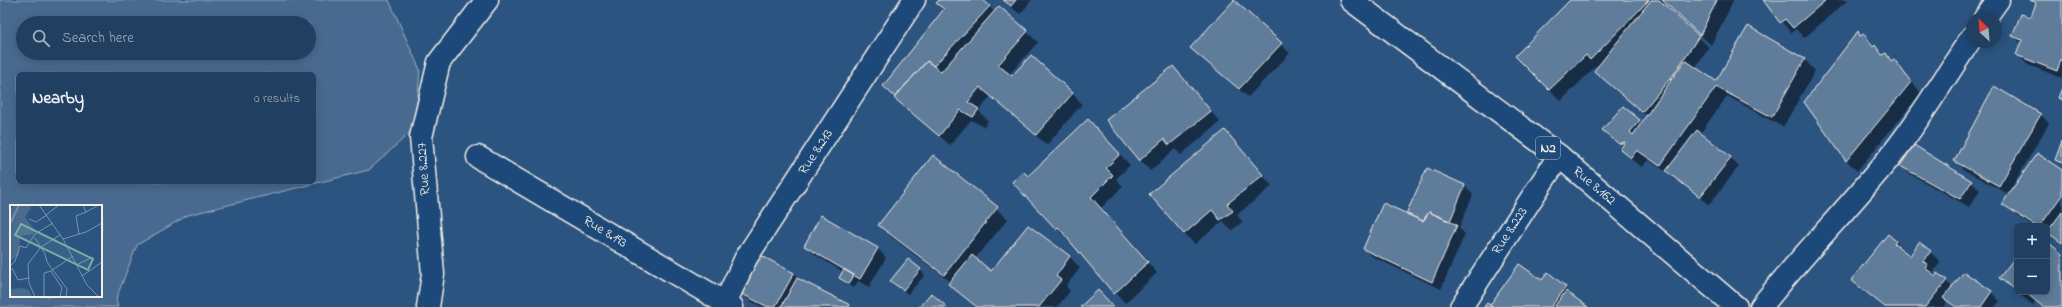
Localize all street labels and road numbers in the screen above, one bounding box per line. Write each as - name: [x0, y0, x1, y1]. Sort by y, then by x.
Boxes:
- street label: Rue 8.213: [793, 125, 839, 179]
- road number: N2: [1536, 137, 1560, 159]
- street label: Rue 8.227: [412, 141, 436, 196]
- street label: Rue 8.162: [1568, 162, 1620, 211]
- street label: Rue 8.223: [1487, 203, 1533, 259]
- street label: Rue 8.193: [579, 211, 631, 253]

